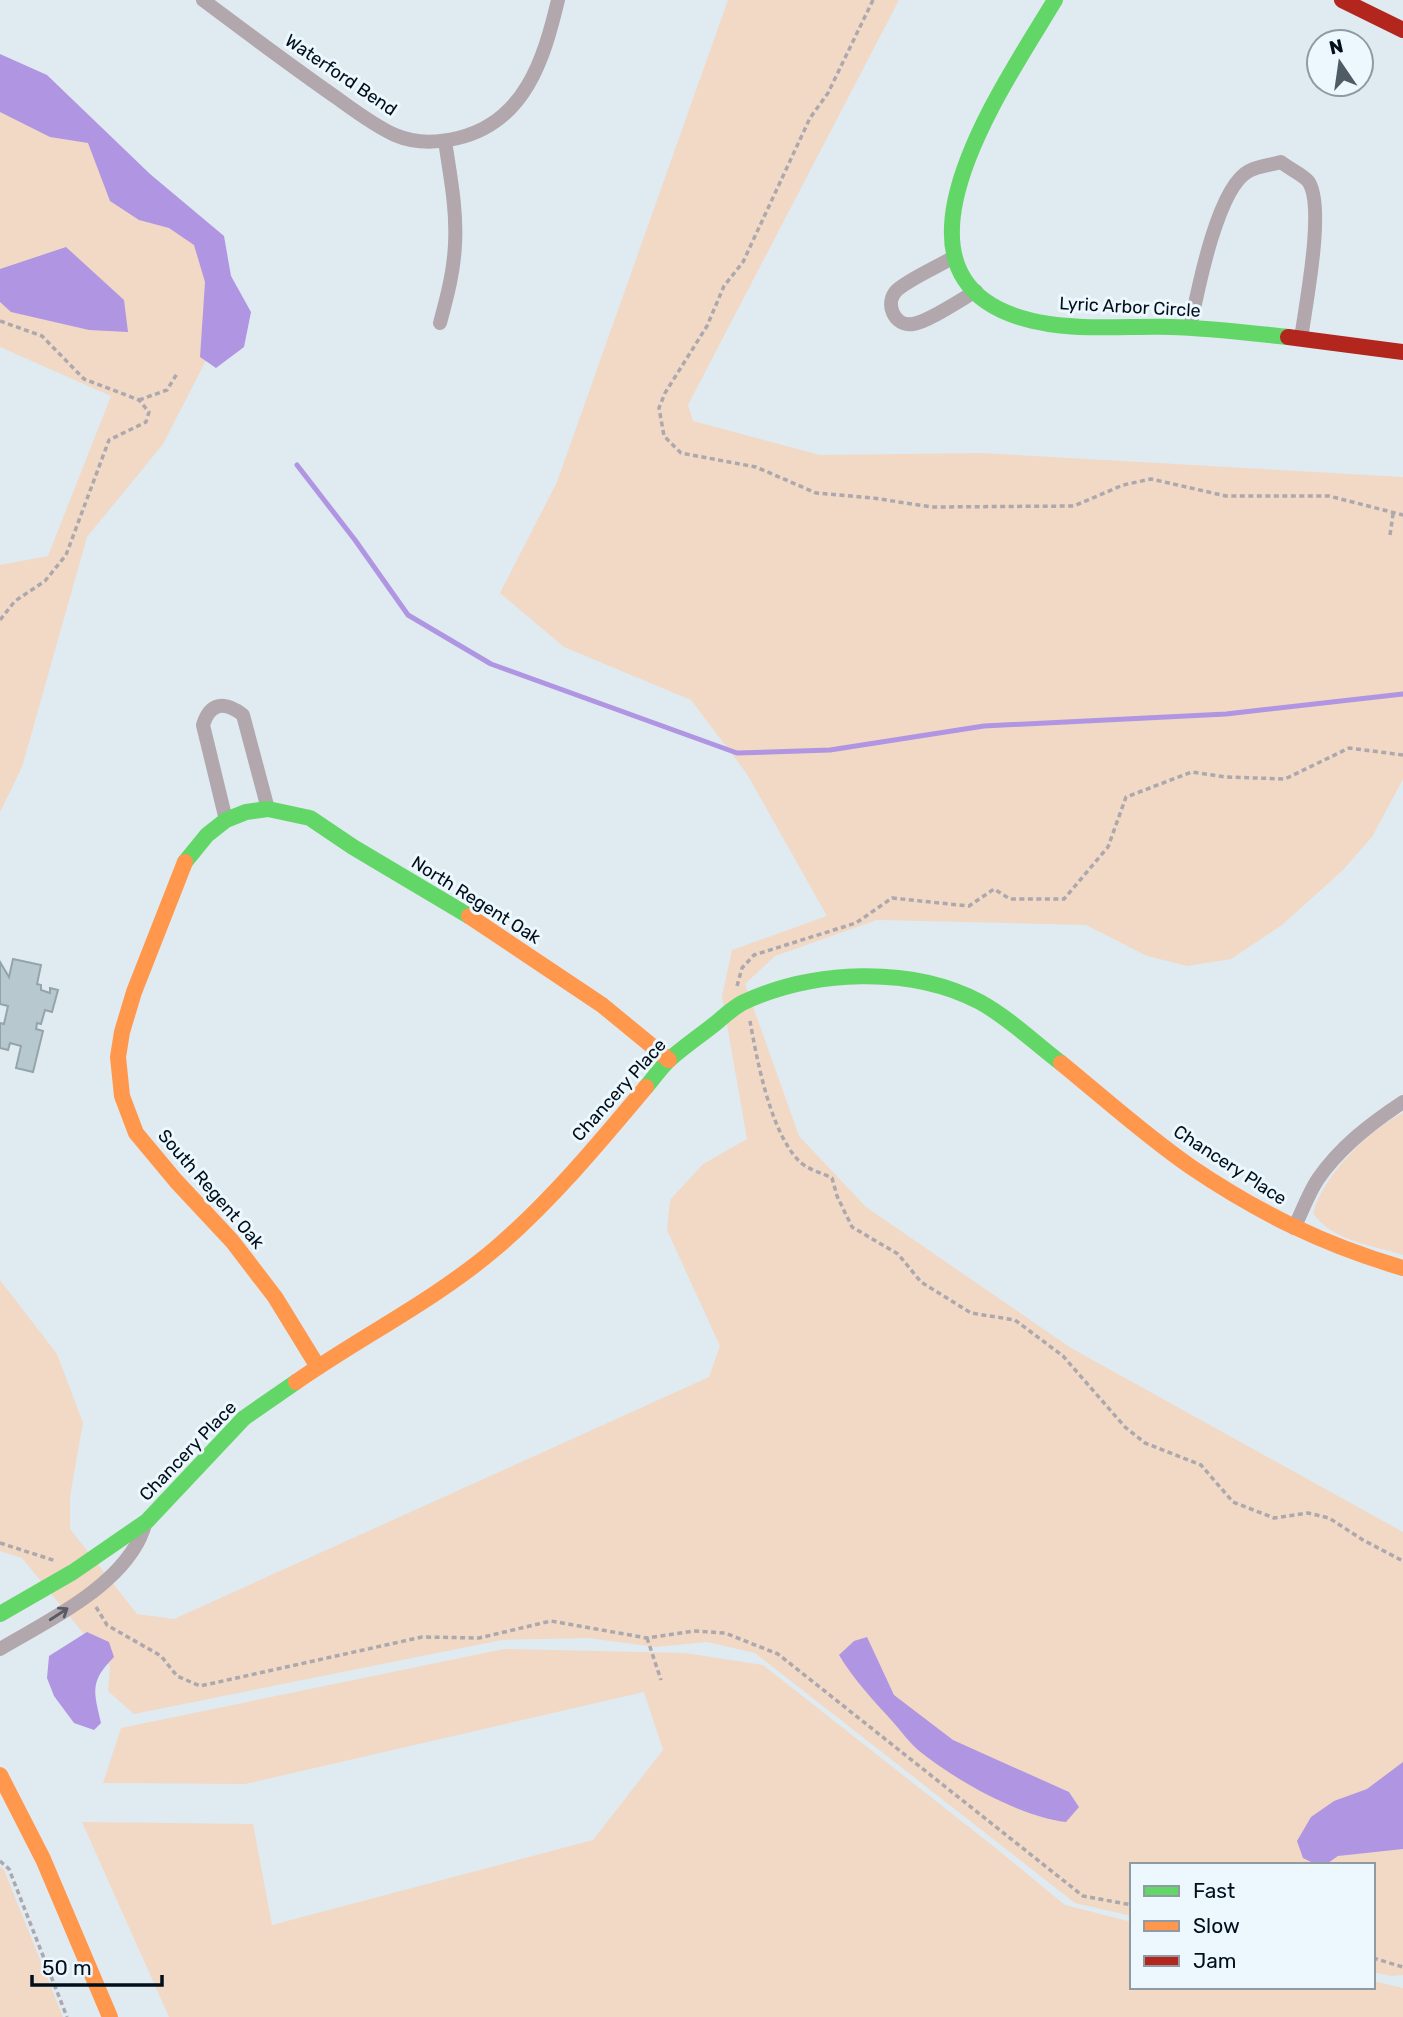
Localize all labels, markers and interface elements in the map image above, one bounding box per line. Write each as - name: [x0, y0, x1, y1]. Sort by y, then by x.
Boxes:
- north arrow: [1305, 28, 1375, 98]
- street label: Waterford Bend: [281, 29, 401, 121]
- text: N: [1327, 34, 1346, 60]
- street label: Lyric Arbor Circle: [1059, 292, 1201, 322]
- street label: North Regent Oak: [407, 851, 545, 949]
- street label: Chancery Place: [567, 1034, 671, 1146]
- street label: Chancery Place: [1169, 1120, 1291, 1210]
- street label: South Regent Oak: [153, 1125, 269, 1254]
- street label: Chancery Place: [135, 1396, 241, 1506]
- one-way arrow: [48, 1607, 68, 1621]
- legend: [1130, 1863, 1375, 1989]
- text: Fast: [1193, 1878, 1235, 1903]
- text: Slow: [1193, 1913, 1240, 1938]
- scale bar: [32, 1944, 161, 1988]
- text: Jam: [1193, 1948, 1237, 1973]
- text: 50 m: [42, 1955, 92, 1980]

